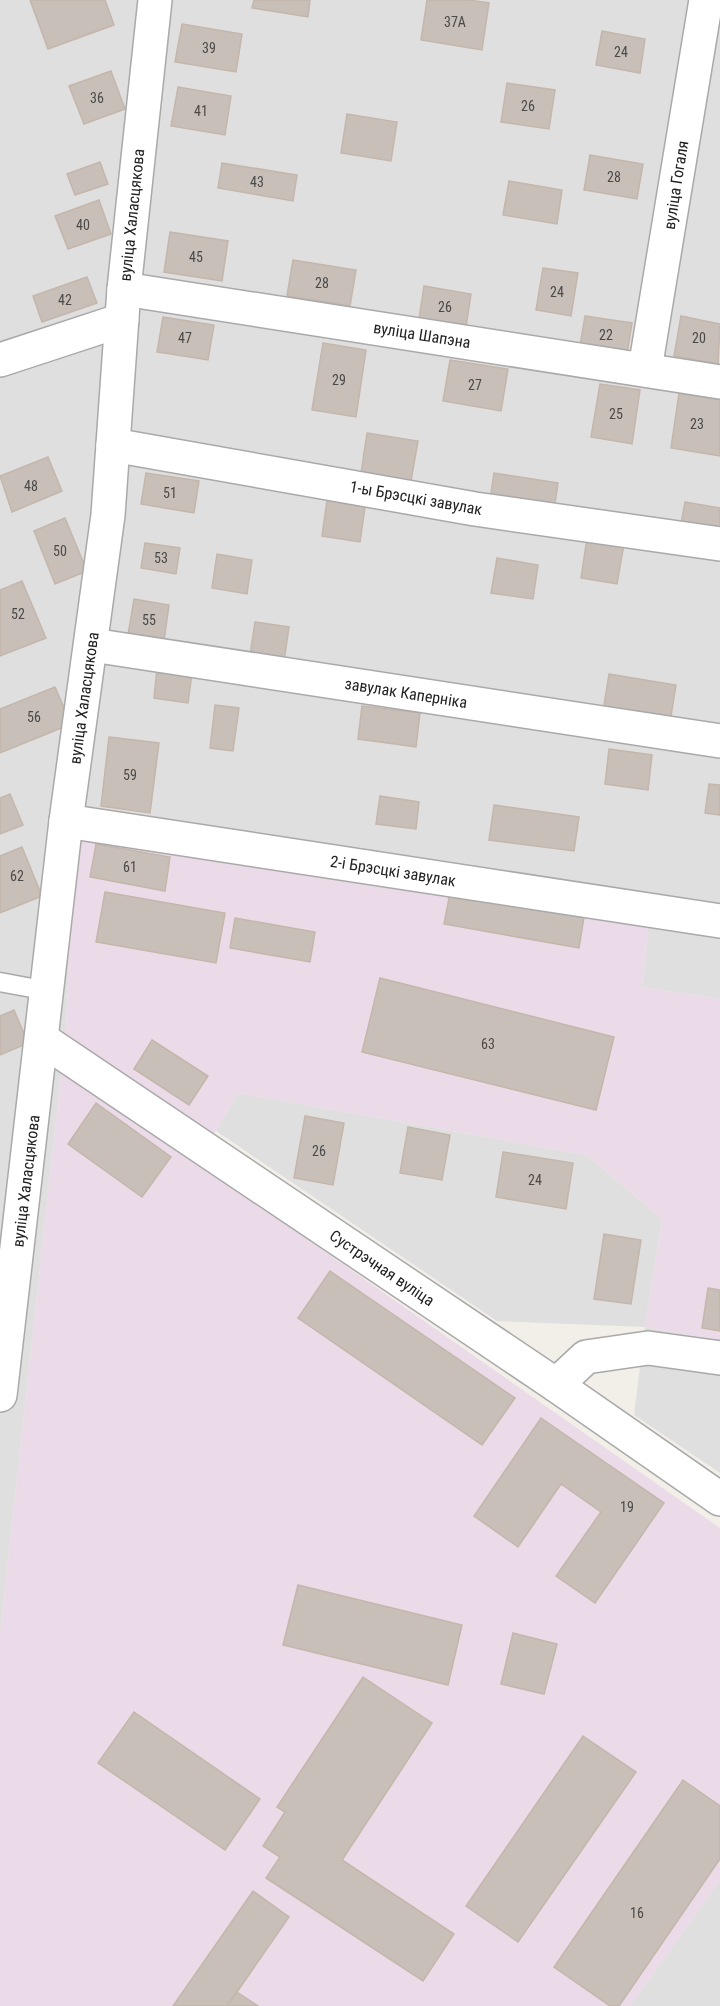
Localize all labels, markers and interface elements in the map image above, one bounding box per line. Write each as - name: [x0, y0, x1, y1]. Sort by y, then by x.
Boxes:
- house number: 37А: [444, 14, 466, 30]
- house number: 39: [202, 40, 216, 56]
- house number: 24: [614, 44, 628, 60]
- house number: 36: [90, 90, 104, 106]
- house number: 26: [521, 98, 535, 114]
- house number: 41: [194, 103, 208, 119]
- street label: вуліца Гогаля: [660, 139, 692, 231]
- street label: вуліца Халасцякова: [116, 148, 148, 282]
- house number: 28: [607, 169, 621, 185]
- house number: 43: [250, 174, 264, 190]
- house number: 40: [76, 217, 90, 233]
- house number: 45: [189, 249, 203, 265]
- house number: 28: [315, 275, 329, 291]
- house number: 24: [550, 284, 564, 300]
- house number: 42: [58, 292, 72, 308]
- house number: 26: [438, 299, 452, 315]
- street label: вуліца Шапэна: [372, 318, 472, 352]
- house number: 22: [599, 327, 613, 343]
- house number: 47: [178, 330, 192, 346]
- house number: 20: [692, 330, 706, 346]
- house number: 29: [332, 372, 346, 388]
- house number: 27: [468, 377, 482, 393]
- house number: 25: [609, 406, 623, 422]
- house number: 23: [690, 416, 704, 432]
- street label: 1-ы Брэсцкі завулак: [348, 477, 484, 519]
- house number: 48: [24, 478, 38, 494]
- house number: 51: [163, 485, 177, 501]
- house number: 50: [53, 543, 67, 559]
- house number: 53: [154, 550, 168, 566]
- house number: 52: [11, 606, 25, 622]
- house number: 55: [142, 612, 156, 628]
- street label: вуліца Халасцякова: [65, 631, 103, 765]
- street label: завулак Каперніка: [343, 674, 469, 712]
- house number: 56: [27, 709, 41, 725]
- house number: 59: [123, 767, 137, 783]
- street label: 2-і Брэсцкі завулак: [329, 852, 457, 890]
- house number: 61: [123, 859, 137, 875]
- house number: 62: [10, 868, 24, 884]
- house number: 63: [481, 1036, 495, 1052]
- street label: вуліца Халасцякова: [8, 1114, 44, 1248]
- house number: 26: [312, 1143, 326, 1159]
- house number: 24: [528, 1172, 542, 1188]
- street label: Сустрэчная вуліца: [326, 1226, 438, 1310]
- house number: 19: [620, 1499, 634, 1515]
- house number: 16: [630, 1905, 644, 1921]

